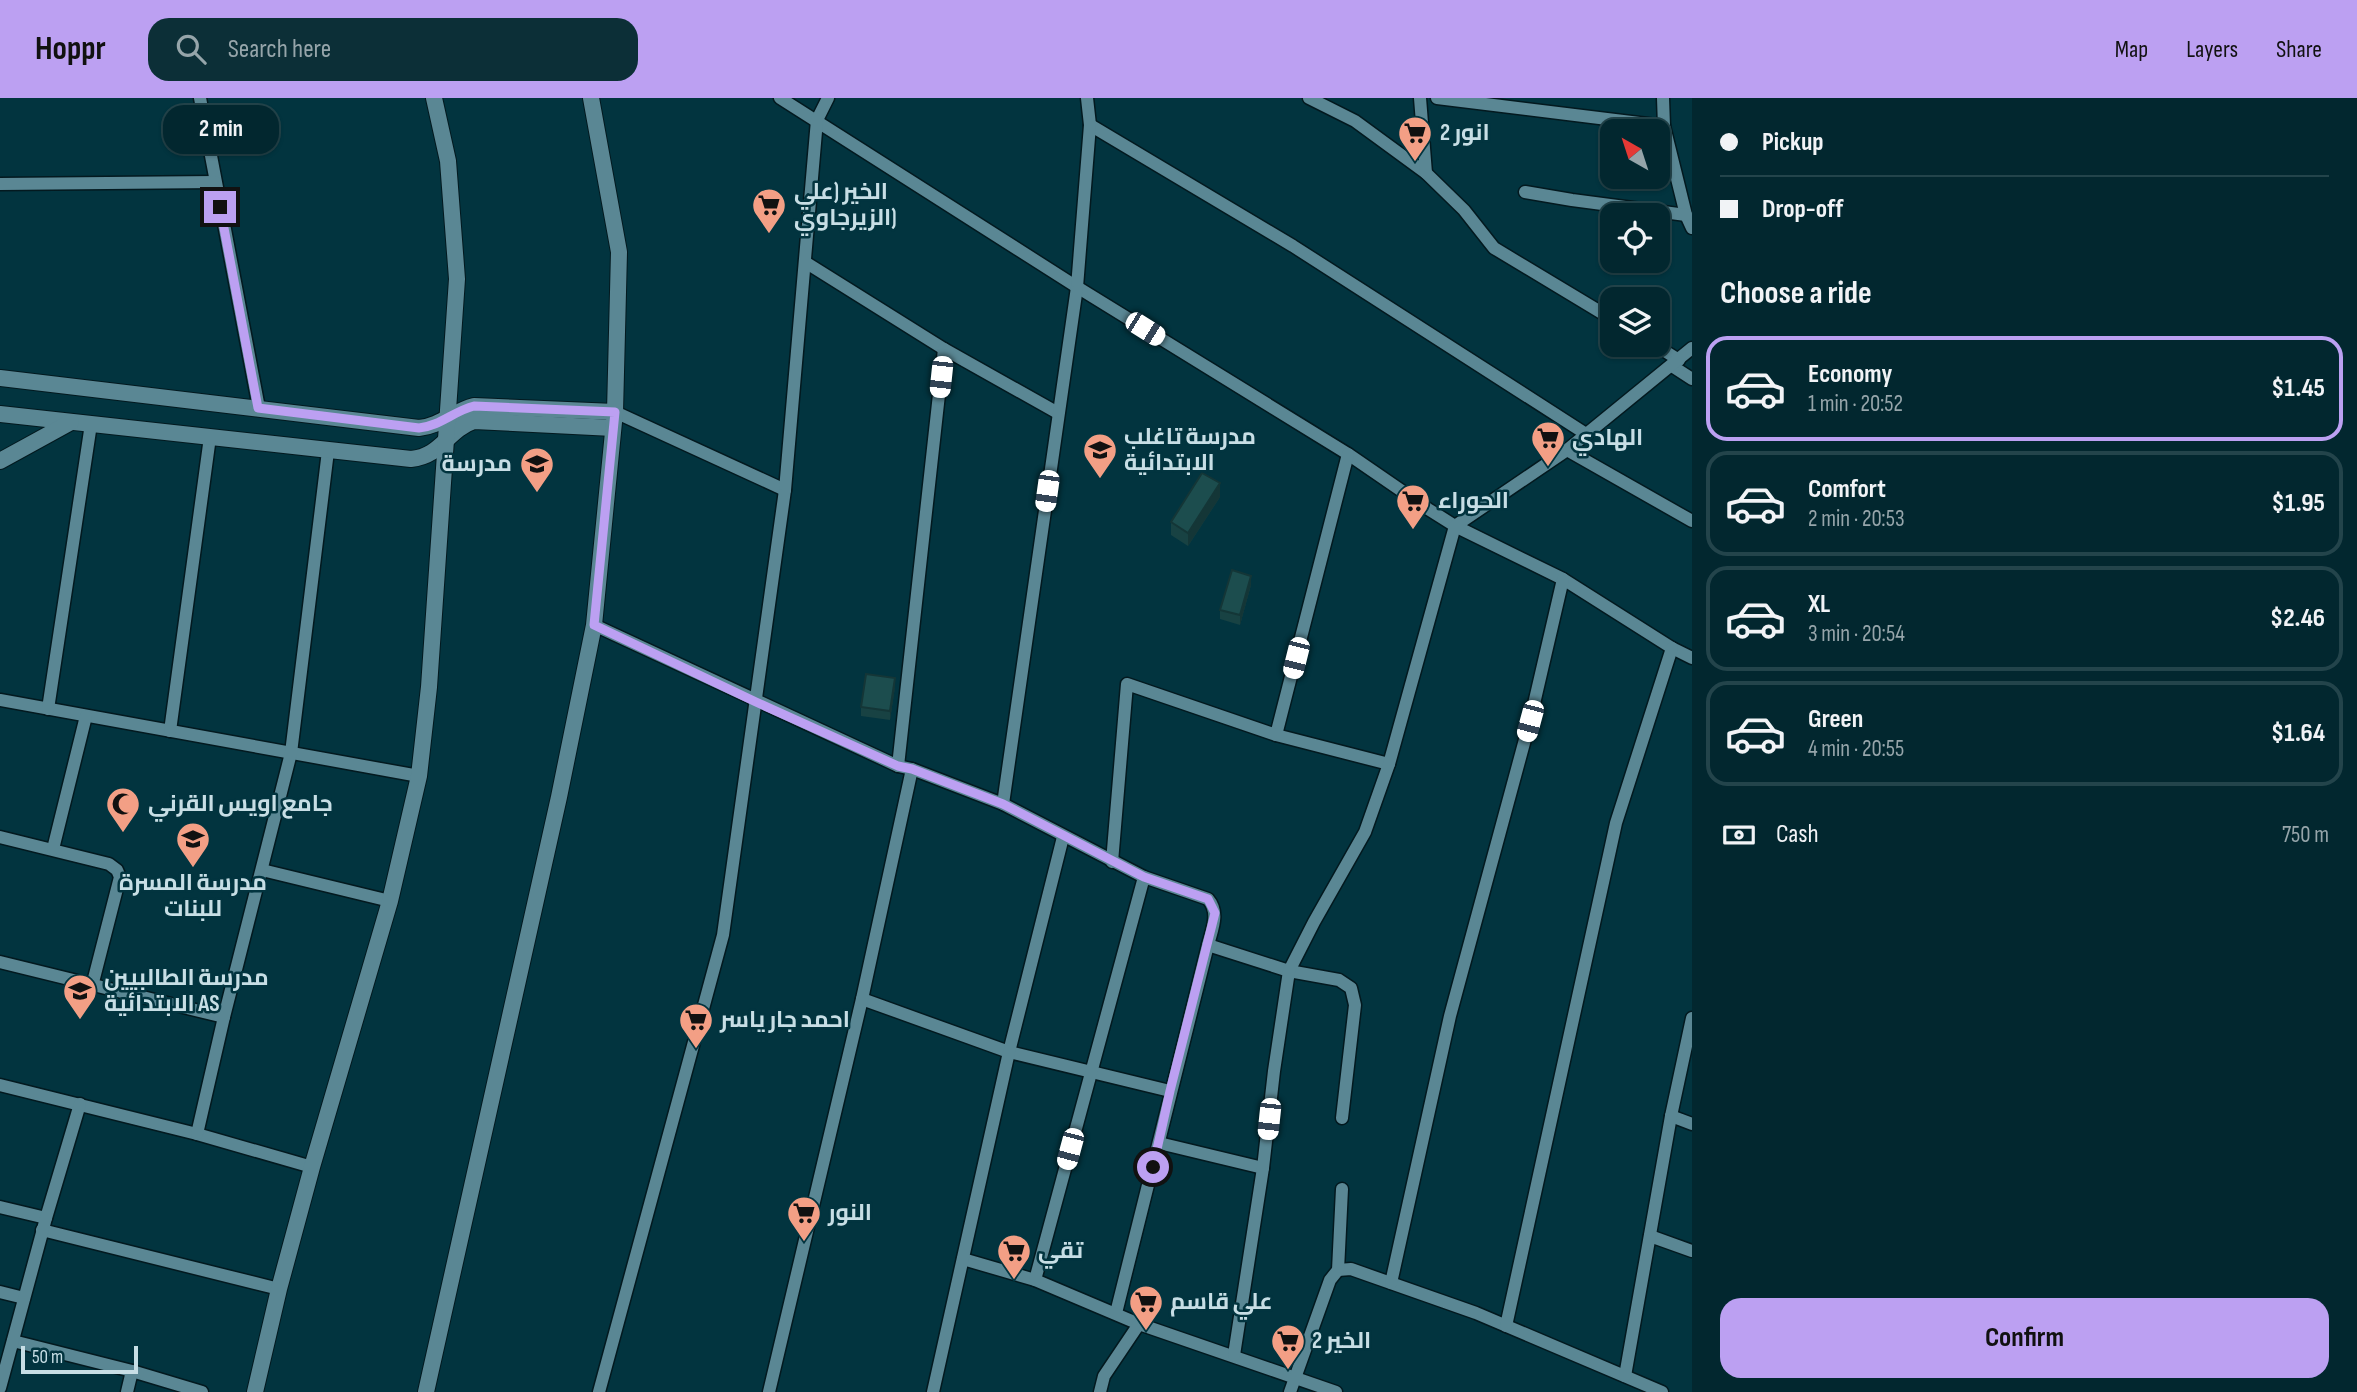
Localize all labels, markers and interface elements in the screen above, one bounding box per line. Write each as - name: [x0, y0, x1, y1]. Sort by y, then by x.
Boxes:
- search box: [148, 18, 638, 81]
- text: Hoppr: [35, 29, 106, 69]
- icon: search: [172, 30, 210, 68]
- text: Search here: [228, 34, 331, 65]
- text: Map: [2115, 35, 2148, 64]
- text: Layers: [2186, 35, 2238, 64]
- text: Share: [2276, 35, 2322, 64]
- callout: 2 min: [162, 105, 278, 154]
- supermarket icon: انور 2: [1396, 114, 1434, 163]
- text: 2 min: [199, 115, 243, 143]
- place label: انور 2: [1440, 119, 1490, 147]
- north arrow: [1600, 119, 1670, 189]
- map controls: [1600, 119, 1670, 357]
- text: Pickup: [1762, 127, 1824, 158]
- place label: الخير (علي الزيرجاوي): [794, 178, 897, 236]
- supermarket icon: الخير (علي الزيرجاوي): [750, 186, 788, 235]
- route end: [204, 191, 236, 223]
- text: Drop-off: [1762, 194, 1843, 225]
- button: locate: [1600, 203, 1670, 273]
- text: Choose a ride: [1720, 274, 1872, 313]
- button: layers: [1600, 287, 1670, 357]
- car: [1122, 309, 1169, 349]
- car: [929, 355, 954, 399]
- icon: car: [1724, 357, 1787, 420]
- text: Economy: [1808, 359, 1892, 390]
- text: $1.45: [2271, 373, 2325, 404]
- text: 1 min · 20:52: [1808, 390, 1903, 418]
- supermarket icon: الهادي: [1529, 419, 1567, 468]
- place label: مدرسة تاغلب الابتدائية: [1124, 423, 1256, 477]
- place label: الهادي: [1572, 424, 1643, 456]
- school or university icon: مدرسة تاغلب الابتدائية: [1081, 431, 1119, 480]
- school or university icon: مدرسة: [518, 445, 556, 494]
- place label: مدرسة: [442, 450, 512, 478]
- car: [1034, 469, 1061, 513]
- icon: car: [1724, 472, 1787, 535]
- text: Comfort: [1808, 474, 1886, 505]
- supermarket icon: الحوراء: [1394, 482, 1432, 531]
- place label: الحوراء: [1438, 487, 1509, 515]
- text: $1.95: [2272, 488, 2325, 519]
- text: 2 min · 20:53: [1808, 505, 1905, 533]
- icon: car: [1724, 587, 1787, 650]
- text: XL: [1808, 589, 1830, 620]
- text: $2.46: [2270, 603, 2325, 634]
- text: 3 min · 20:54: [1808, 620, 1905, 648]
- car: [1281, 635, 1312, 681]
- car: [1515, 698, 1546, 744]
- icon: car: [1724, 702, 1787, 765]
- text: Green: [1808, 704, 1863, 735]
- text: $1.64: [2271, 718, 2325, 749]
- text: 4 min · 20:55: [1808, 735, 1904, 763]
- mosque icon: جامع اويس القرني: [104, 785, 142, 834]
- place label: جامع اويس القرني: [148, 790, 333, 822]
- icon: cash: [1720, 816, 1758, 854]
- text: Cash: [1776, 819, 1819, 850]
- school or university icon: مدرسة المسرة للبنات: [174, 820, 212, 869]
- text: 750 m: [2282, 821, 2329, 849]
- place label: مدرسة المسرة للبنات: [119, 869, 267, 923]
- place label: مدرسة الطالبيين الابتدائية AS: [104, 964, 269, 1018]
- school or university icon: مدرسة الطالبيين الابتدائية AS: [61, 972, 99, 1021]
- supermarket icon: احمد جار ياسر: [677, 1001, 715, 1050]
- place label: احمد جار ياسر: [719, 1006, 850, 1034]
- car: [1257, 1097, 1282, 1141]
- car: [1055, 1126, 1086, 1172]
- route start: [1137, 1151, 1169, 1183]
- supermarket icon: النور: [785, 1194, 823, 1243]
- place label: النور: [827, 1199, 872, 1227]
- supermarket icon: تقي: [995, 1232, 1033, 1281]
- place label: تقي: [1038, 1237, 1084, 1269]
- supermarket icon: علي قاسم: [1127, 1283, 1165, 1332]
- place label: علي قاسم: [1170, 1288, 1273, 1320]
- button: Confirm: [1720, 1298, 2329, 1378]
- supermarket icon: الخير 2: [1269, 1322, 1307, 1371]
- place label: الخير 2: [1312, 1327, 1371, 1355]
- scale bar: [21, 1343, 138, 1375]
- text: 50 m: [32, 1346, 63, 1369]

